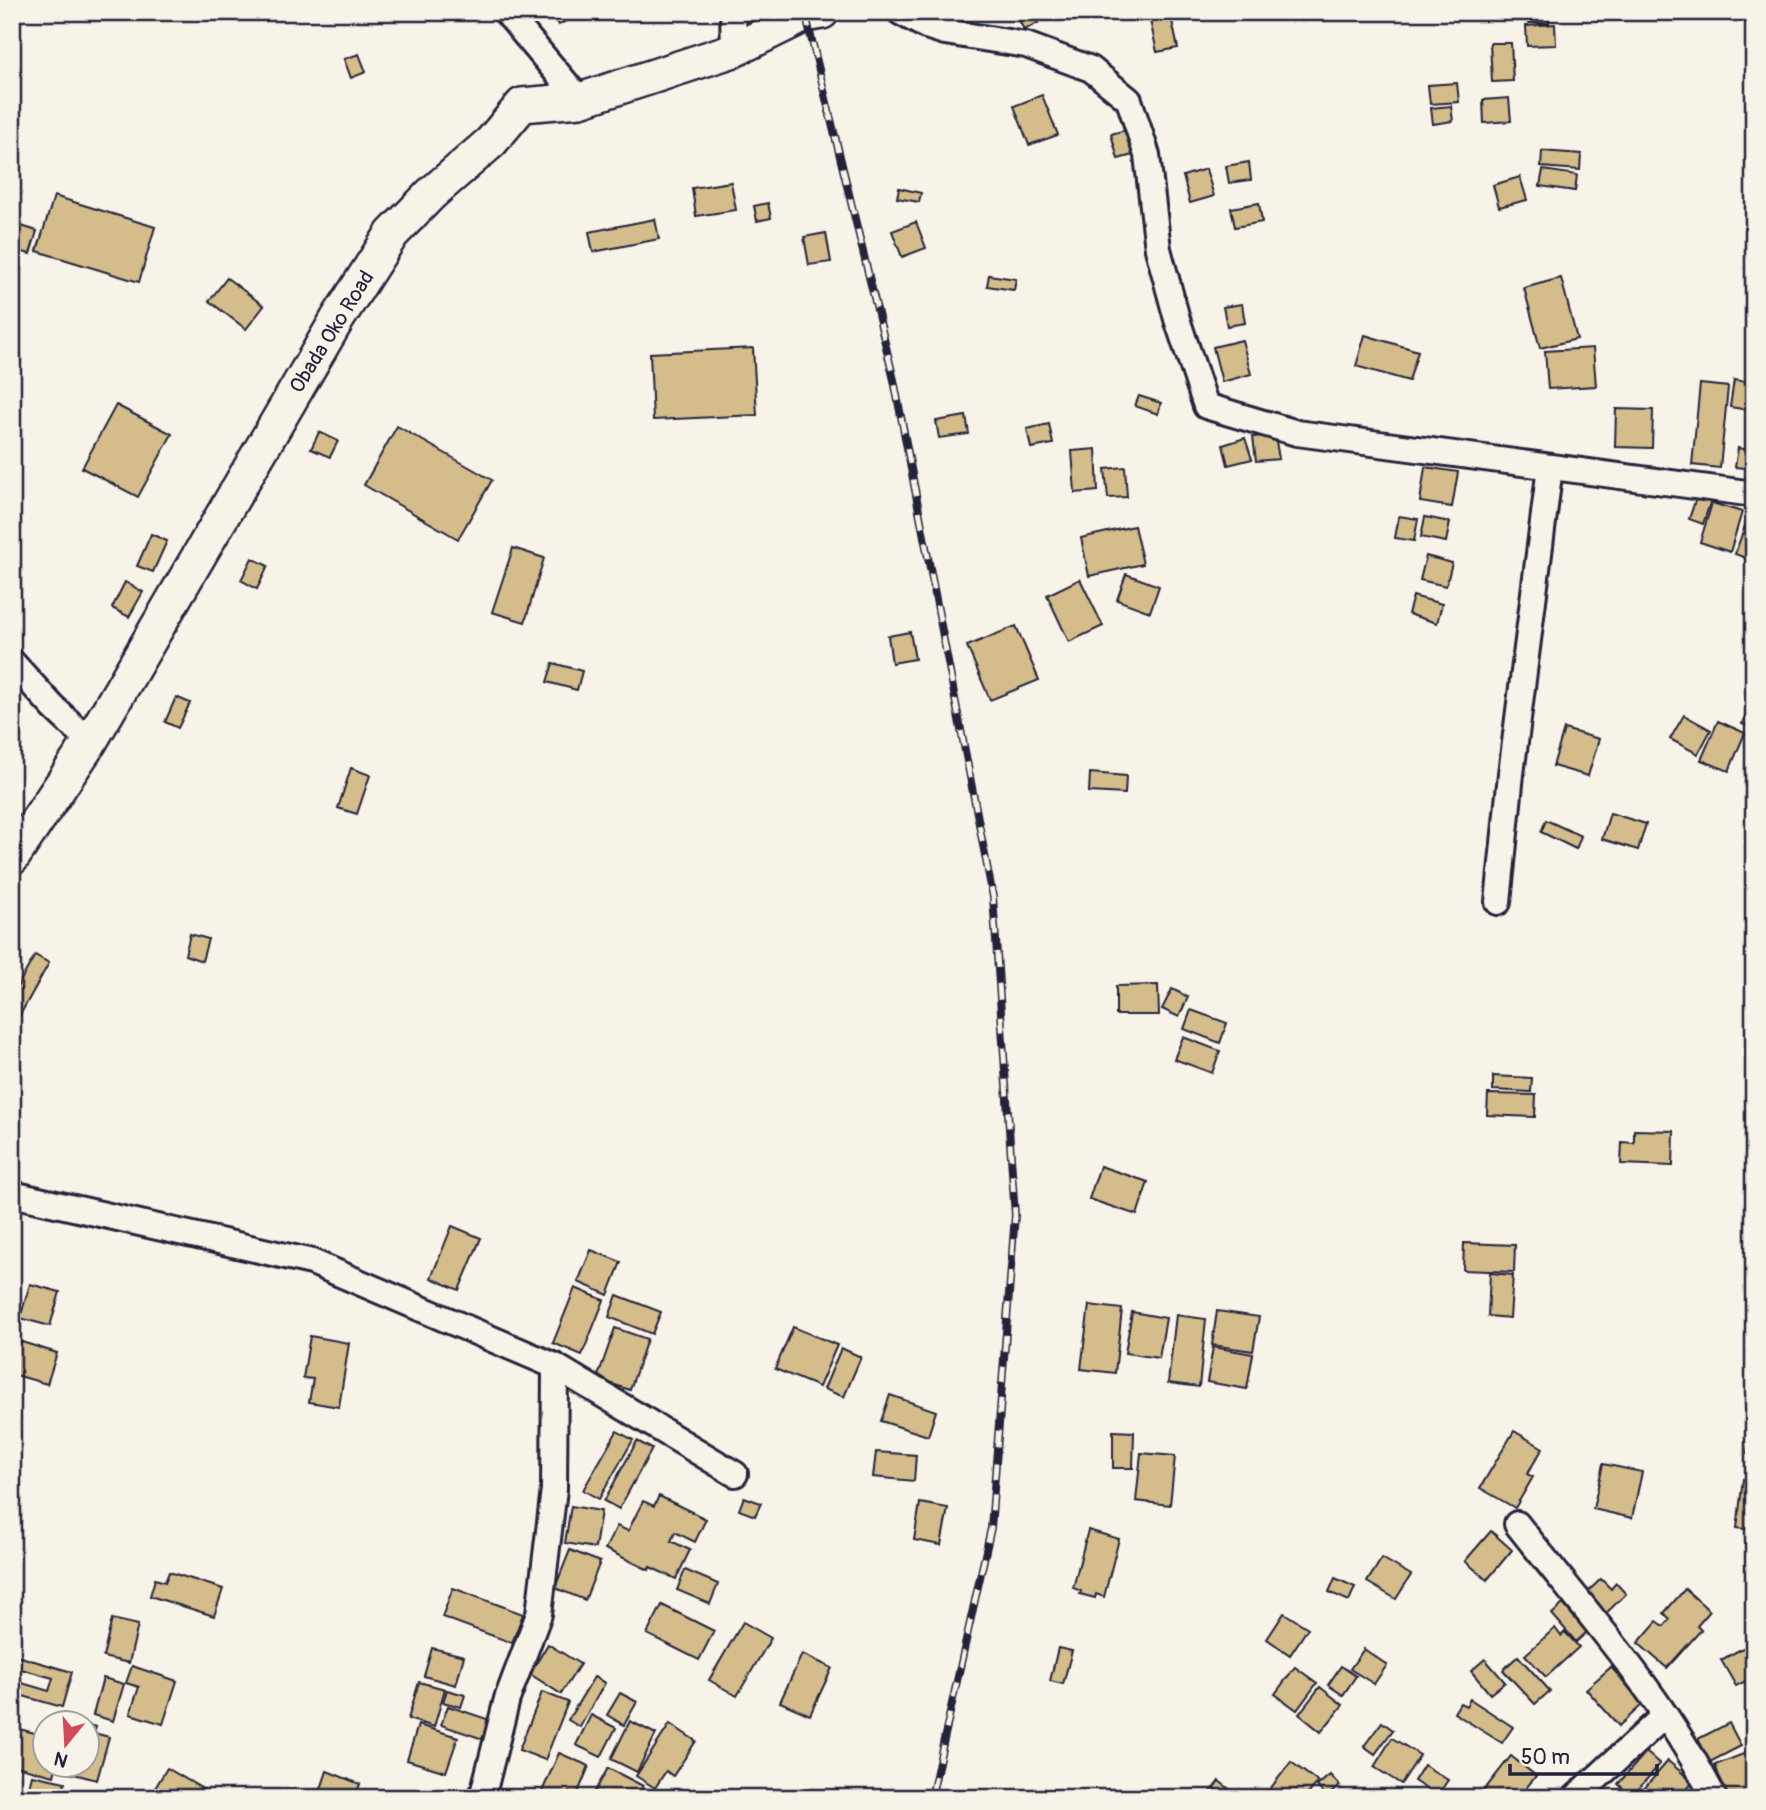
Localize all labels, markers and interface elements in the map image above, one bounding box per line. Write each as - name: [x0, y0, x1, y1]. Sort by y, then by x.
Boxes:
- street label: Obada Oko Road: [284, 266, 380, 398]
- north arrow: [32, 1708, 102, 1778]
- scale bar: [1510, 1733, 1658, 1777]
- text: 50 m: [1521, 1744, 1570, 1771]
- text: N: [51, 1746, 71, 1773]

